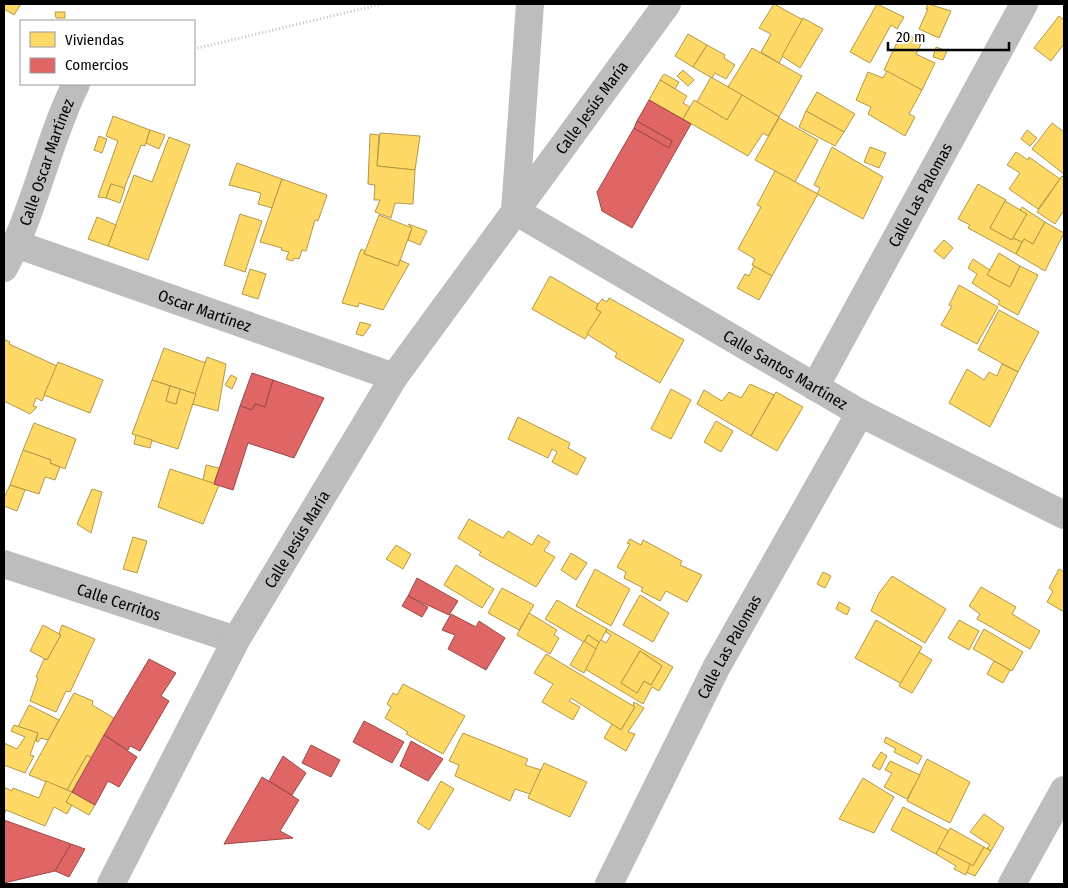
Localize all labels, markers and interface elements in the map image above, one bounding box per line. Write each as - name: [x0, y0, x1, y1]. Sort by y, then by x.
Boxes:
- legend: [20, 20, 195, 85]
- scale bar: [888, 20, 1009, 52]
- text: 20 m: [896, 28, 926, 46]
- text: Viviendas: [65, 31, 124, 49]
- text: Comercios: [65, 56, 128, 74]
- street label: Calle Jesús María: [551, 57, 632, 158]
- street label: Calle Oscar Martínez: [15, 96, 78, 228]
- street label: Calle Las Palomas: [884, 139, 956, 250]
- street label: Oscar Martínez: [156, 285, 254, 336]
- street label: Calle Santos Martínez: [720, 326, 851, 413]
- street label: Calle Jesús María: [260, 487, 333, 591]
- street label: Calle Cerritos: [75, 579, 163, 624]
- street label: Calle Las Palomas: [693, 591, 765, 702]

